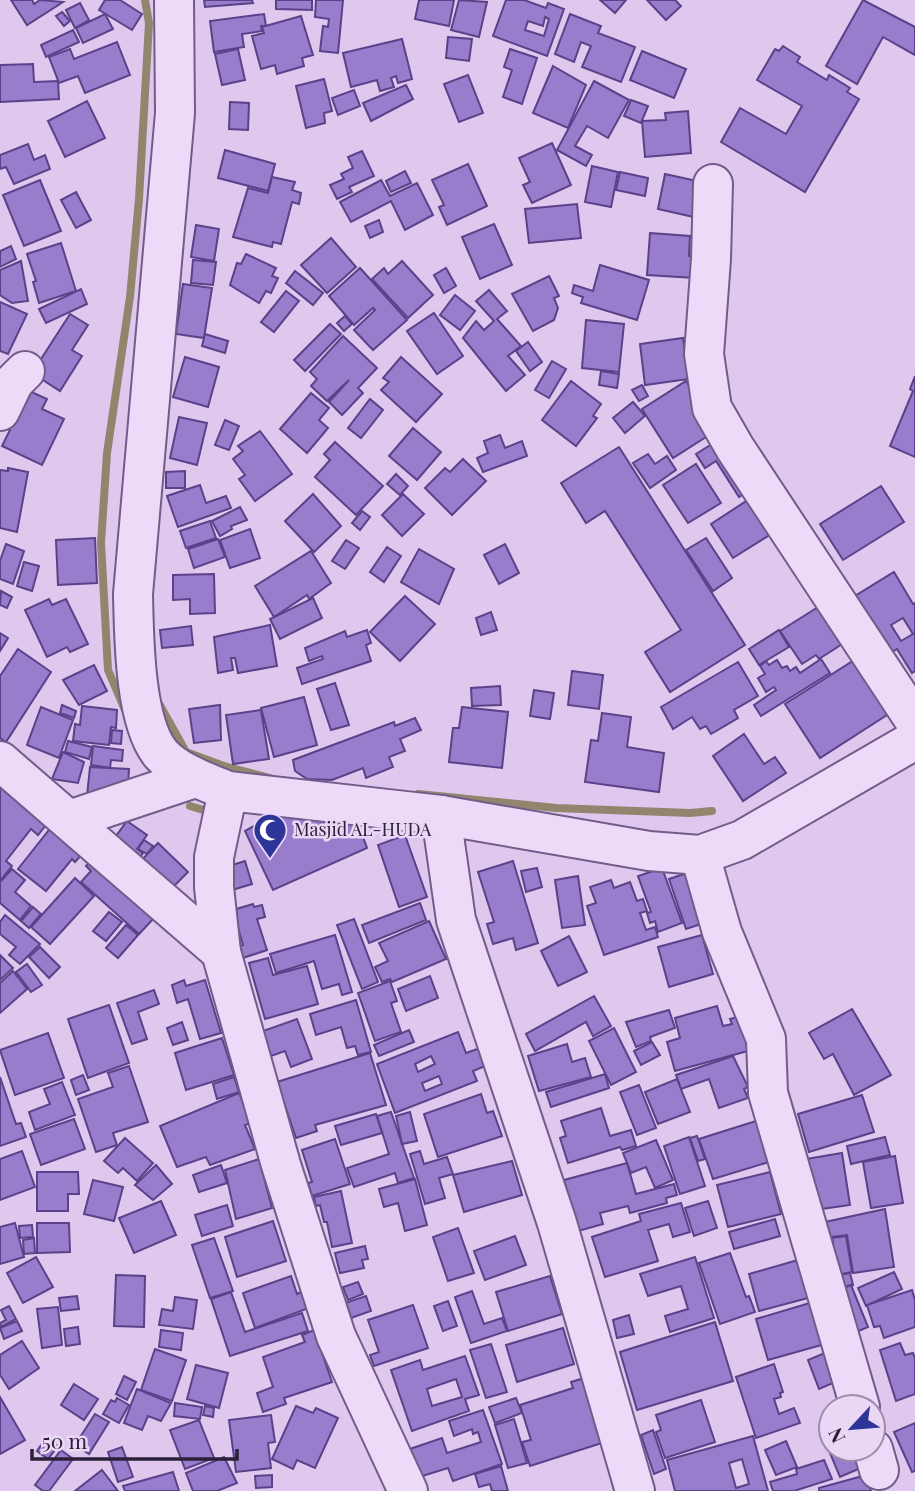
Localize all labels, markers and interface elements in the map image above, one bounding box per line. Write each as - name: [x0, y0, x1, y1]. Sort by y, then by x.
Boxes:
- mosque icon: Masjid AL-HUDA: [251, 811, 289, 860]
- place label: Masjid AL-HUDA: [294, 817, 432, 841]
- north arrow: [817, 1393, 887, 1463]
- scale bar: [32, 1418, 236, 1462]
- text: N: [821, 1424, 851, 1448]
- text: 50 m: [42, 1426, 88, 1454]

